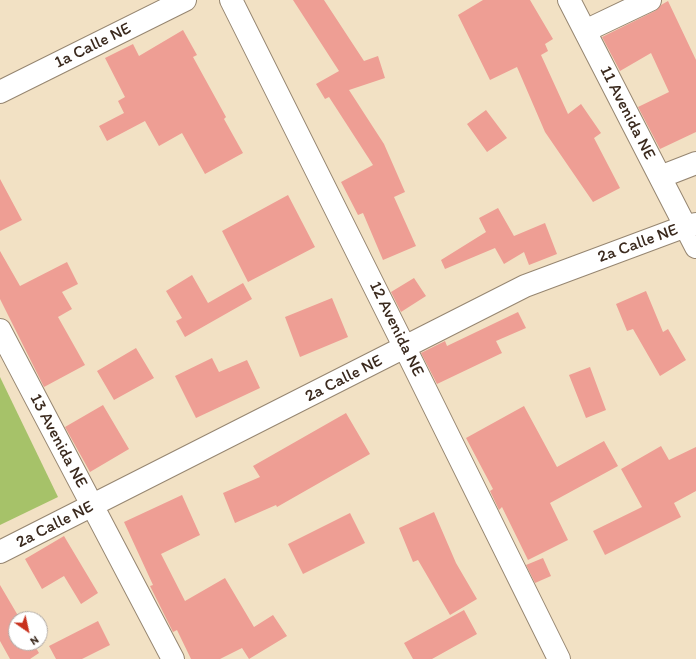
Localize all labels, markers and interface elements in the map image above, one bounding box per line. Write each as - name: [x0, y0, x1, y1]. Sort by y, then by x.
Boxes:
- street label: 1a Calle NE: [51, 19, 135, 73]
- street label: 11 Avenida NE: [595, 63, 659, 163]
- street label: 2a Calle NE: [595, 220, 681, 268]
- street label: 12 Avenida NE: [364, 278, 428, 380]
- street label: 2a Calle NE: [302, 351, 386, 407]
- street label: 13 Avenida NE: [25, 390, 91, 492]
- street label: 2a Calle NE: [13, 497, 97, 553]
- north arrow: [8, 611, 48, 651]
- text: N: [28, 633, 41, 648]

